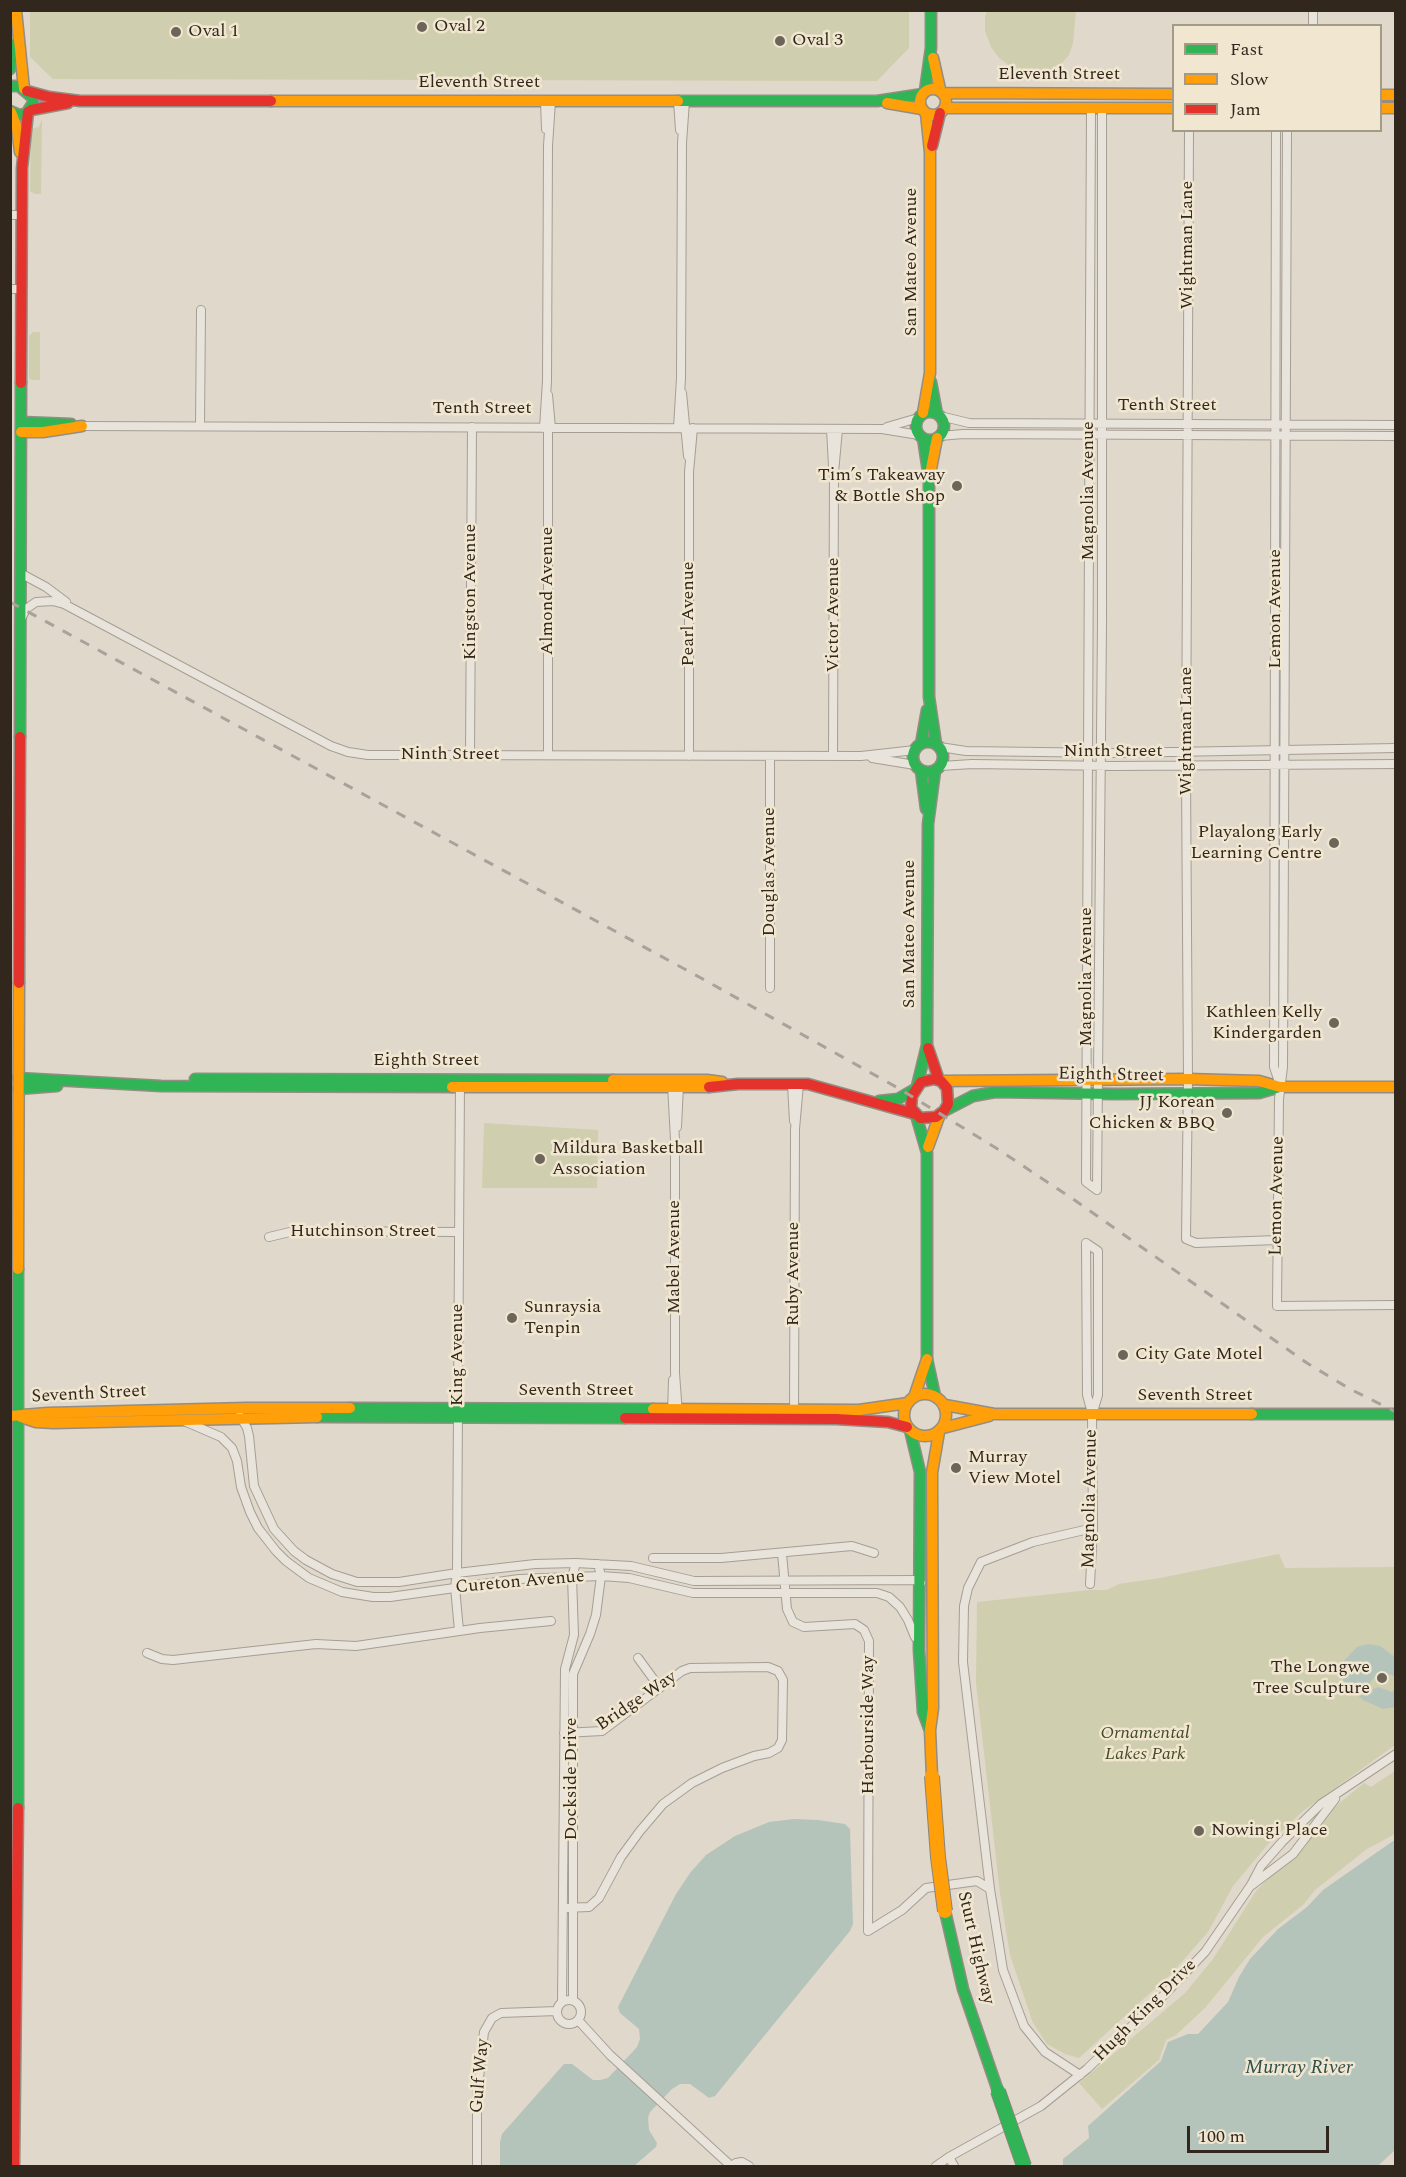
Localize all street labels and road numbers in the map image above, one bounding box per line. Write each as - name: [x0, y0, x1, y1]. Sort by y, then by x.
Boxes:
- street label: Eleventh Street: [998, 64, 1120, 86]
- street label: Eleventh Street: [418, 72, 540, 94]
- street label: Wightman Lane: [1177, 181, 1199, 309]
- street label: San Mateo Avenue: [901, 188, 923, 336]
- street label: Tenth Street: [1118, 395, 1216, 417]
- street label: Tenth Street: [433, 398, 531, 420]
- street label: Magnolia Avenue: [1078, 421, 1100, 561]
- street label: Kingston Avenue: [460, 524, 482, 660]
- street label: Almond Avenue: [537, 527, 559, 655]
- street label: Lemon Avenue: [1265, 549, 1287, 669]
- street label: Victor Avenue: [823, 558, 845, 672]
- street label: Pearl Avenue: [678, 561, 700, 667]
- street label: Wightman Lane: [1176, 667, 1198, 795]
- street label: Ninth Street: [1063, 741, 1163, 763]
- street label: Ninth Street: [400, 744, 500, 766]
- street label: Douglas Avenue: [759, 807, 781, 937]
- street label: San Mateo Avenue: [899, 860, 921, 1008]
- street label: Magnolia Avenue: [1076, 907, 1098, 1047]
- street label: Eighth Street: [373, 1050, 479, 1072]
- street label: Eighth Street: [1058, 1064, 1164, 1088]
- street label: Lemon Avenue: [1266, 1136, 1290, 1256]
- street label: Mabel Avenue: [664, 1200, 686, 1314]
- street label: Hutchinson Street: [290, 1221, 436, 1243]
- street label: Ruby Avenue: [783, 1222, 805, 1326]
- street label: King Avenue: [447, 1304, 469, 1406]
- street label: Seventh Street: [518, 1380, 634, 1402]
- street label: Seventh Street: [31, 1381, 147, 1409]
- street label: Seventh Street: [1137, 1385, 1253, 1407]
- street label: Magnolia Avenue: [1079, 1429, 1103, 1569]
- street label: Cureton Avenue: [455, 1567, 585, 1599]
- street label: Harbourside Way: [858, 1656, 880, 1794]
- street label: Bridge Way: [593, 1667, 681, 1737]
- street label: Dockside Drive: [561, 1718, 583, 1840]
- street label: Sturt Highway: [952, 1889, 998, 2007]
- street label: Hugh King Drive: [1090, 1955, 1202, 2067]
- street label: Gulf Way: [467, 2038, 495, 2114]

